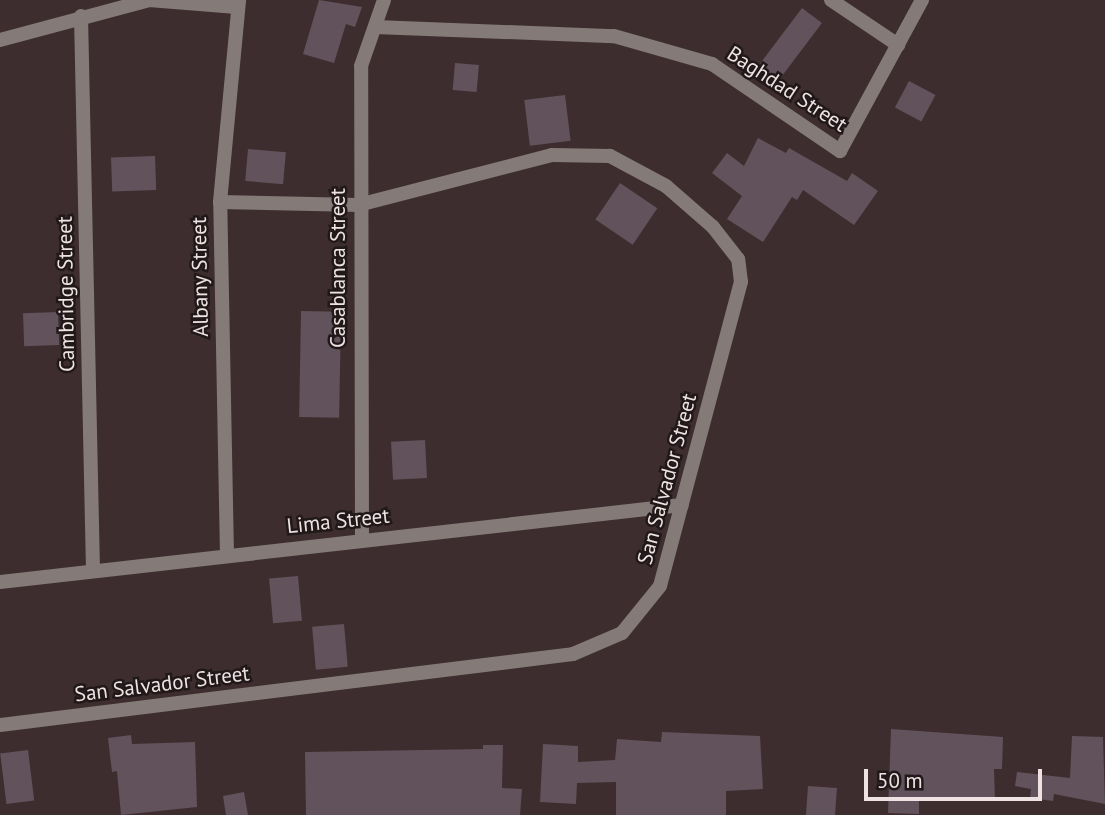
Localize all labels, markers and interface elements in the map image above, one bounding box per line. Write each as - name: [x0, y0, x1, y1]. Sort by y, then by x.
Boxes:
- street label: Baghdad Street: [722, 41, 852, 137]
- street label: Casablanca Street: [325, 188, 351, 348]
- street label: Cambridge Street: [52, 216, 80, 372]
- street label: Albany Street: [186, 216, 214, 338]
- street label: San Salvador Street: [632, 391, 702, 567]
- street label: Lima Street: [285, 503, 391, 539]
- street label: San Salvador Street: [73, 661, 251, 707]
- scale bar: [867, 756, 1046, 800]
- text: 50 m: [877, 767, 923, 794]

